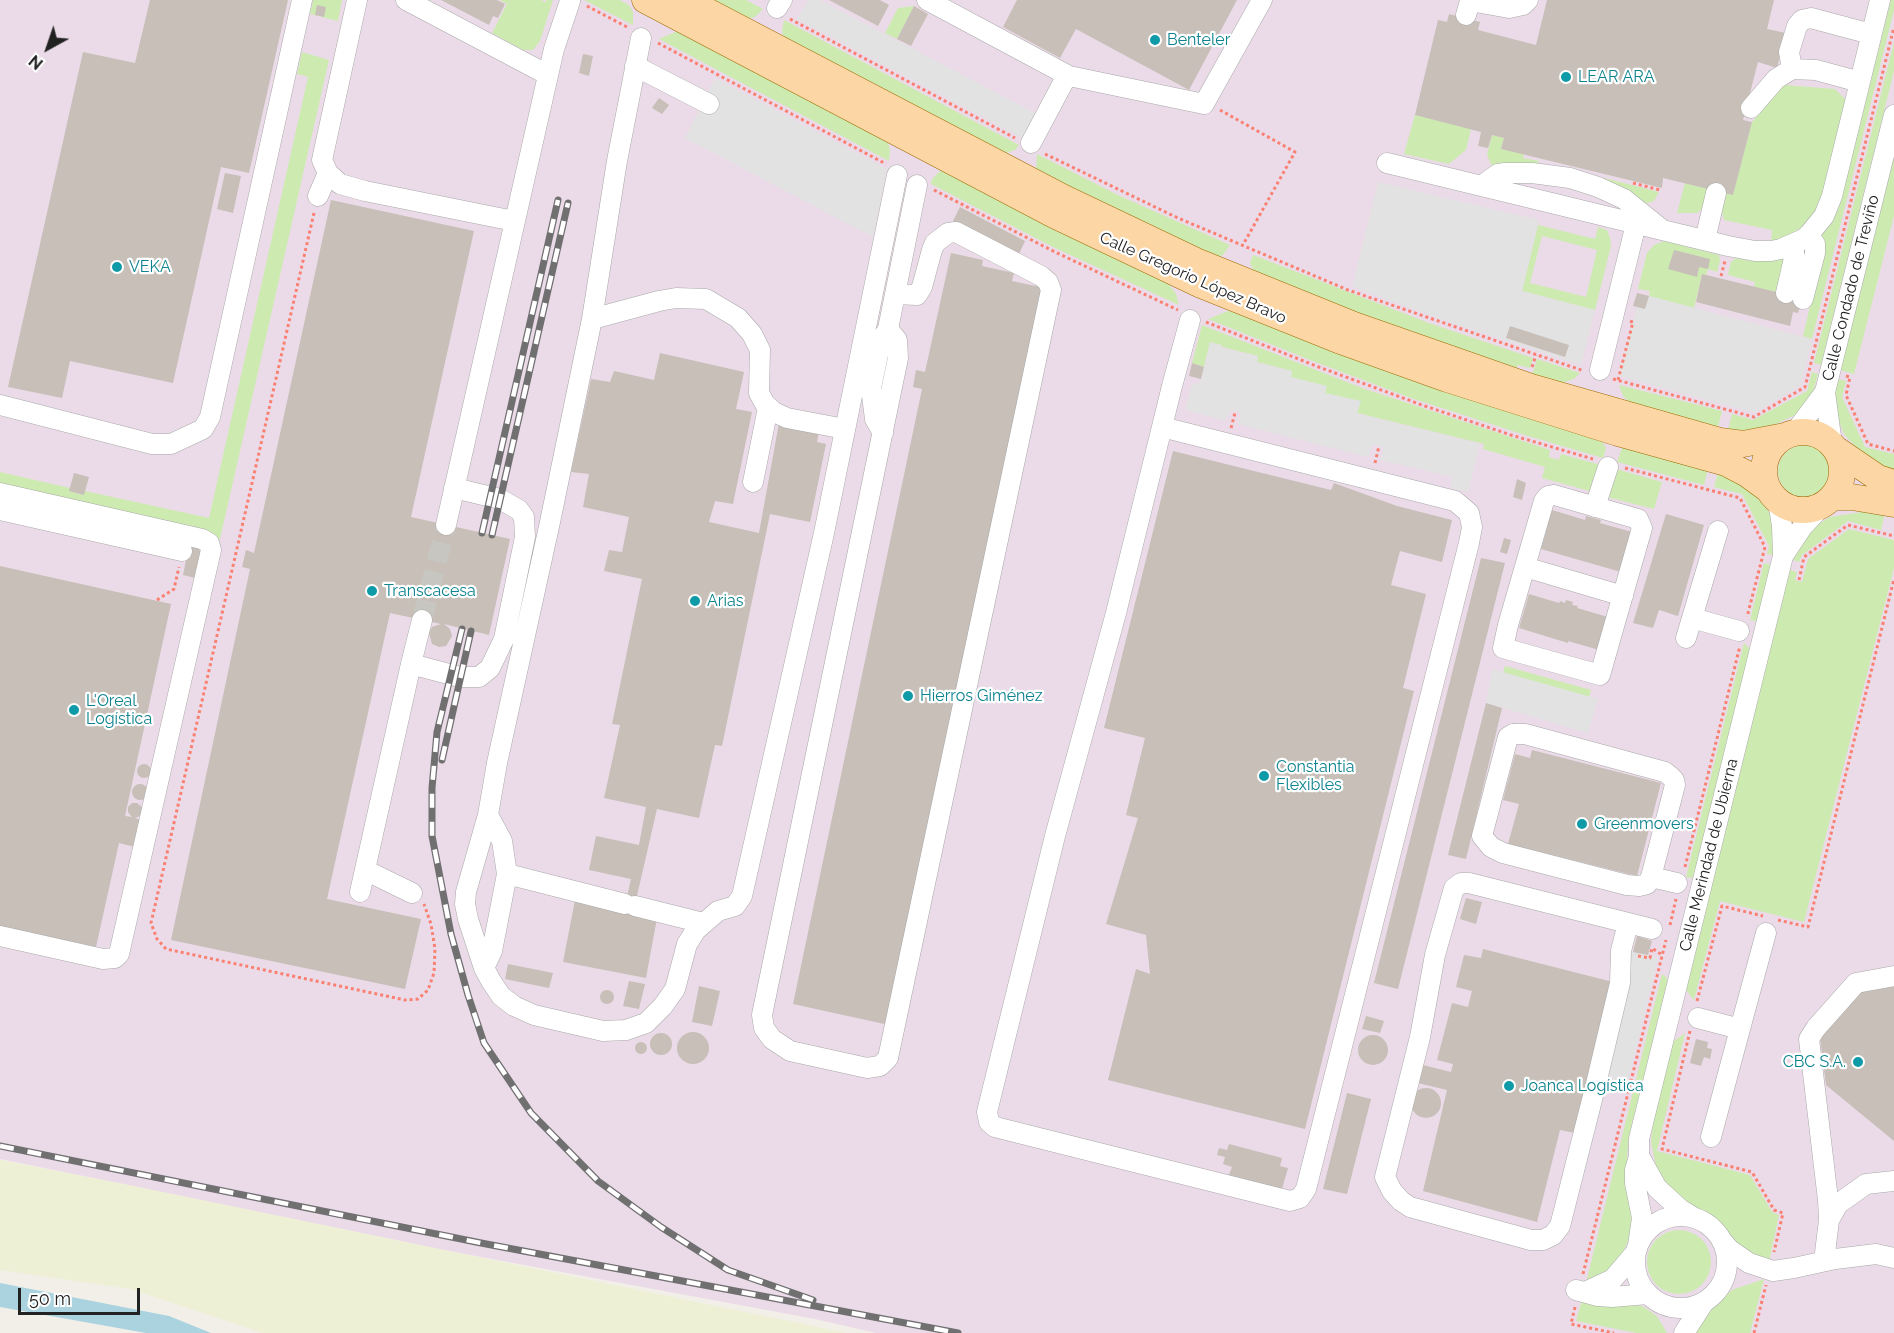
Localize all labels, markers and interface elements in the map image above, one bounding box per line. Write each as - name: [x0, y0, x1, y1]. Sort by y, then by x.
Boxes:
- north arrow: [18, 18, 78, 78]
- place label: Benteler: [1167, 30, 1230, 50]
- marker: Benteler: [1148, 33, 1162, 47]
- text: N: [25, 51, 47, 73]
- place label: LEAR ARA: [1578, 67, 1654, 87]
- marker: LEAR ARA: [1559, 70, 1573, 84]
- street label: Calle Condado de Treviño: [1819, 193, 1883, 383]
- street label: Calle Gregorio López Bravo: [1097, 228, 1289, 328]
- place label: VEKA: [129, 257, 171, 277]
- marker: VEKA: [110, 260, 124, 274]
- place label: Transcacesa: [384, 581, 476, 601]
- marker: Transcacesa: [365, 584, 379, 598]
- place label: Arias: [707, 591, 743, 611]
- marker: Arias: [688, 594, 702, 608]
- place label: Hierros Giménez: [920, 686, 1043, 706]
- marker: Hierros Giménez: [901, 689, 915, 703]
- place label: L'Oreal Logística: [86, 691, 152, 729]
- marker: L'Oreal Logística: [67, 703, 81, 717]
- place label: Constantia Flexibles: [1276, 757, 1354, 795]
- street label: Calle Merindad de Ubierna: [1676, 757, 1742, 953]
- marker: Constantia Flexibles: [1257, 769, 1271, 783]
- place label: Greenmovers: [1594, 814, 1694, 834]
- marker: Greenmovers: [1575, 817, 1589, 831]
- place label: CBC S.A.: [1783, 1052, 1846, 1072]
- marker: CBC S.A.: [1851, 1055, 1865, 1069]
- place label: Joanca Logística: [1521, 1076, 1644, 1096]
- marker: Joanca Logística: [1502, 1079, 1516, 1093]
- scale bar: [21, 1276, 142, 1314]
- text: 50 m: [29, 1288, 71, 1309]

